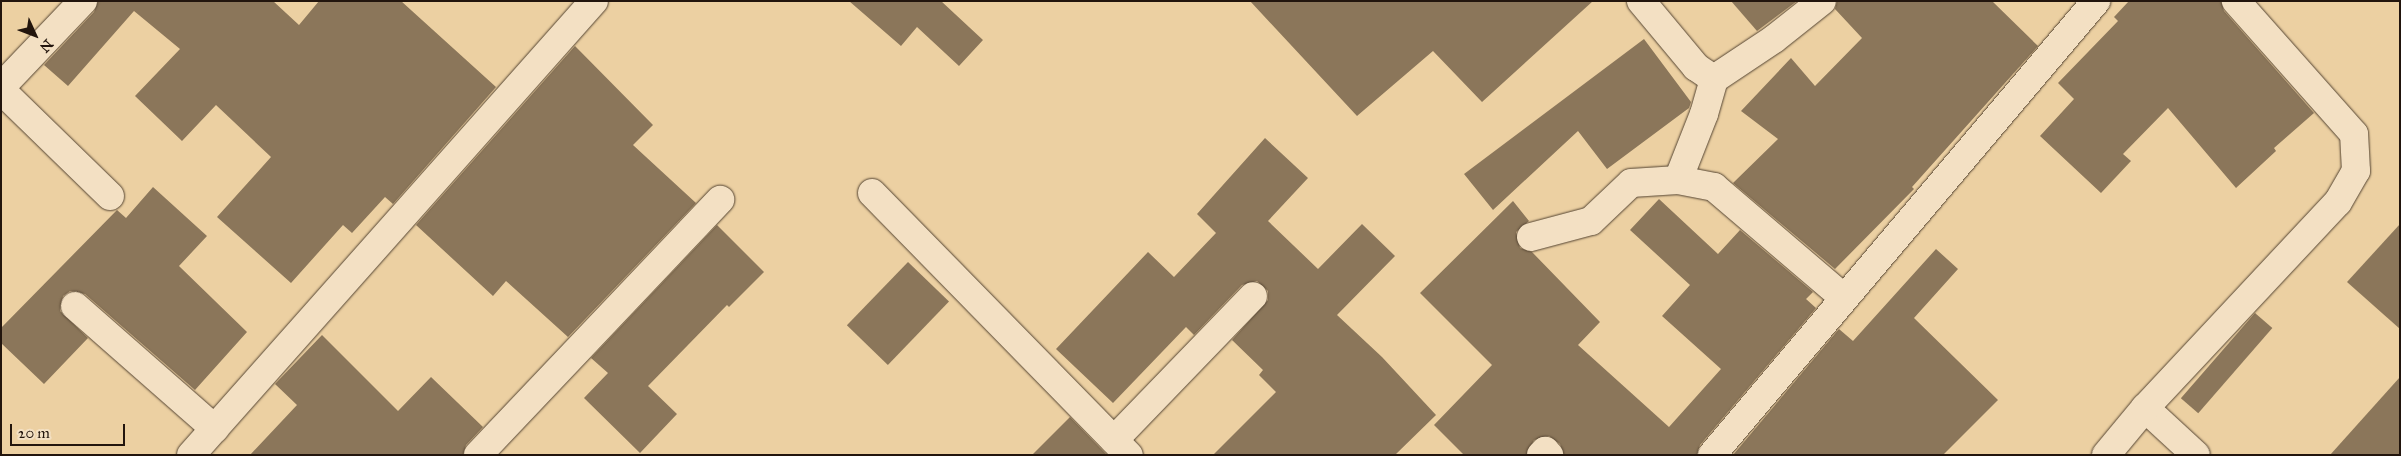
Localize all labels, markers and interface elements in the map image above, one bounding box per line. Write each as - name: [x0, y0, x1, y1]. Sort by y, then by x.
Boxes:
- north arrow: [10, 10, 60, 60]
- text: N: [36, 35, 57, 56]
- scale bar: [12, 414, 128, 446]
- text: 20 m: [18, 424, 50, 442]

